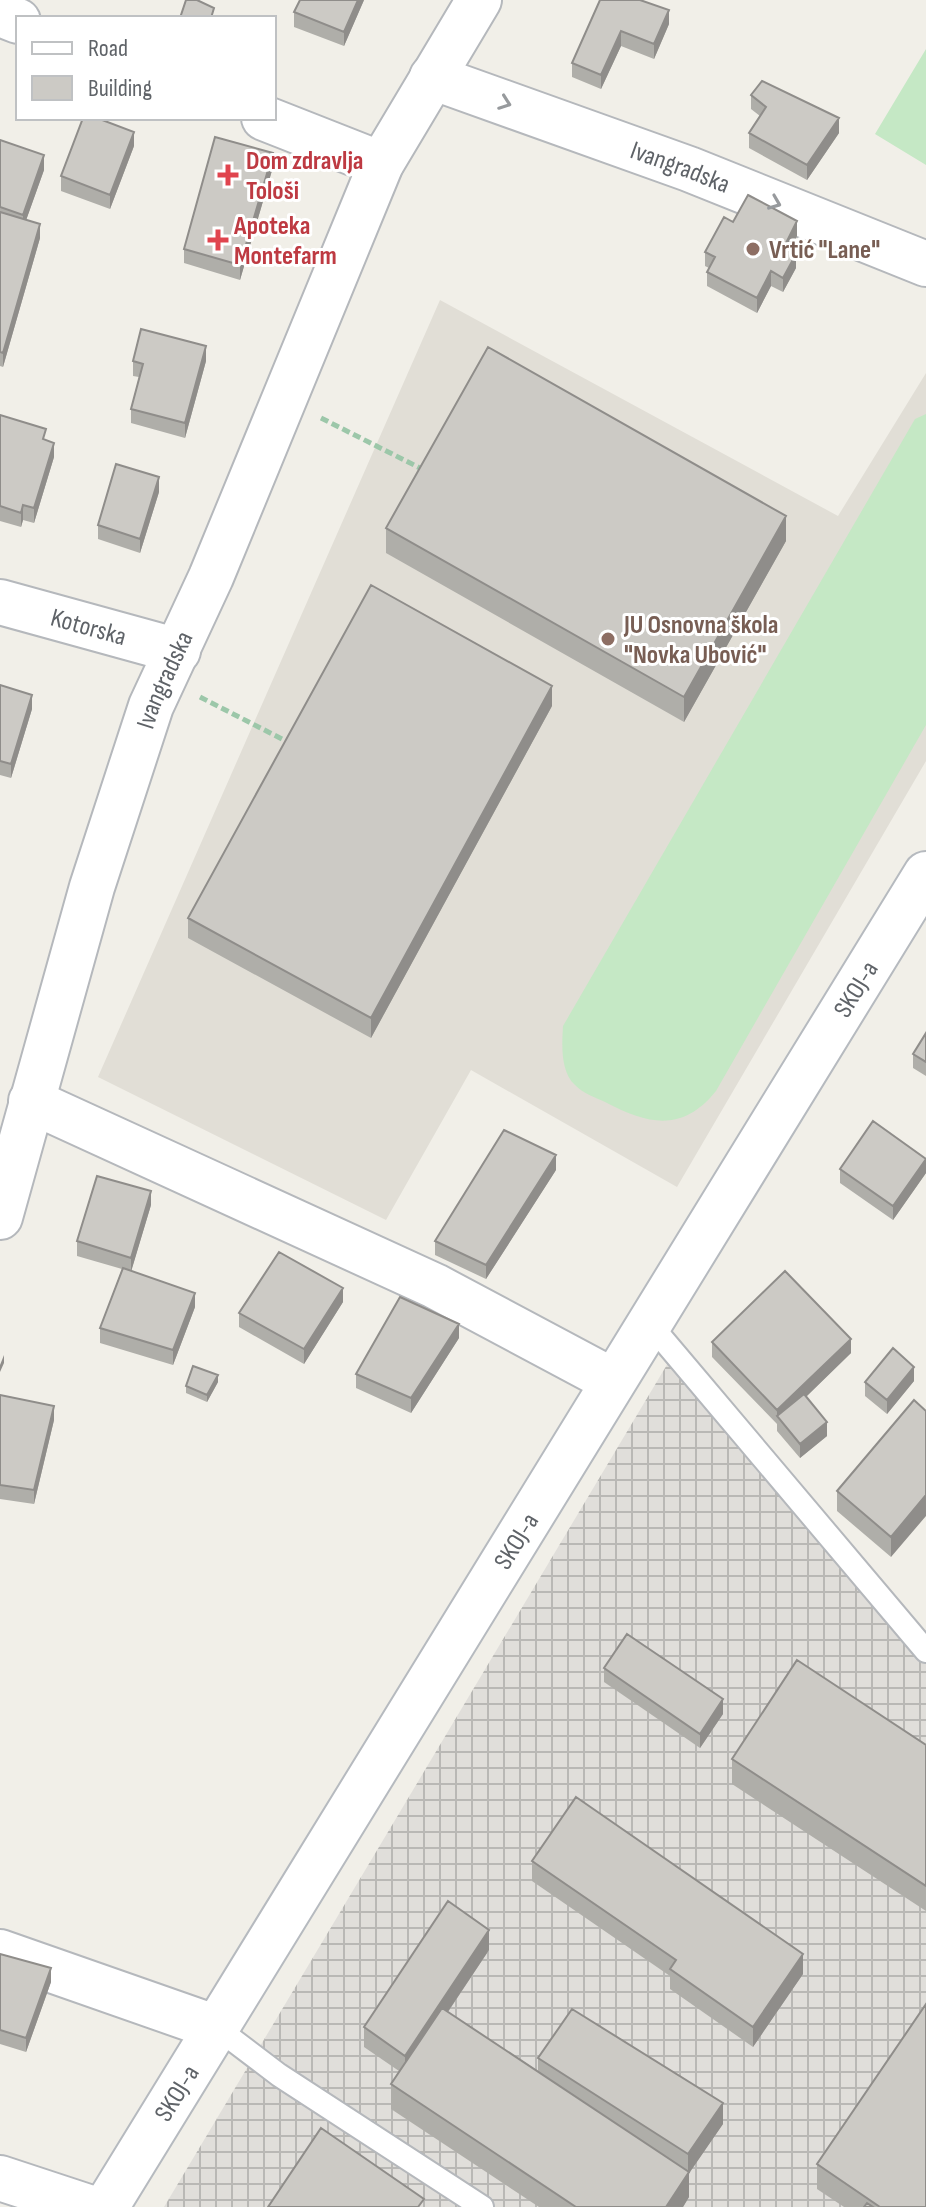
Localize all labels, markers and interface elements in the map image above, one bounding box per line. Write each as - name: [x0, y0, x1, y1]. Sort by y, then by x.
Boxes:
- legend: [16, 16, 276, 120]
- text: Road: [88, 34, 128, 63]
- text: Building: [88, 74, 152, 103]
- one-way arrow: [497, 93, 511, 110]
- street label: Ivangradska: [626, 135, 734, 201]
- place label: Dom zdravlja Tološi: [246, 146, 364, 207]
- marker: Dom zdravlja Tološi: [217, 164, 239, 186]
- one-way arrow: [767, 194, 781, 210]
- place label: Apoteka Montefarm: [233, 211, 337, 272]
- marker: Apoteka Montefarm: [209, 231, 227, 249]
- place label: Vrtić "Lane": [769, 235, 880, 266]
- marker: Vrtić "Lane": [744, 240, 762, 258]
- street label: Kotorska: [47, 603, 130, 653]
- place label: JU Osnovna škola "Novka Ubović": [623, 610, 779, 671]
- street label: Ivangradska: [131, 627, 201, 733]
- marker: JU Osnovna škola "Novka Ubović": [599, 630, 617, 648]
- street label: SKOJ-a: [828, 956, 886, 1024]
- street label: SKOJ-a: [488, 1508, 546, 1575]
- street label: SKOJ-a: [149, 2060, 206, 2127]

